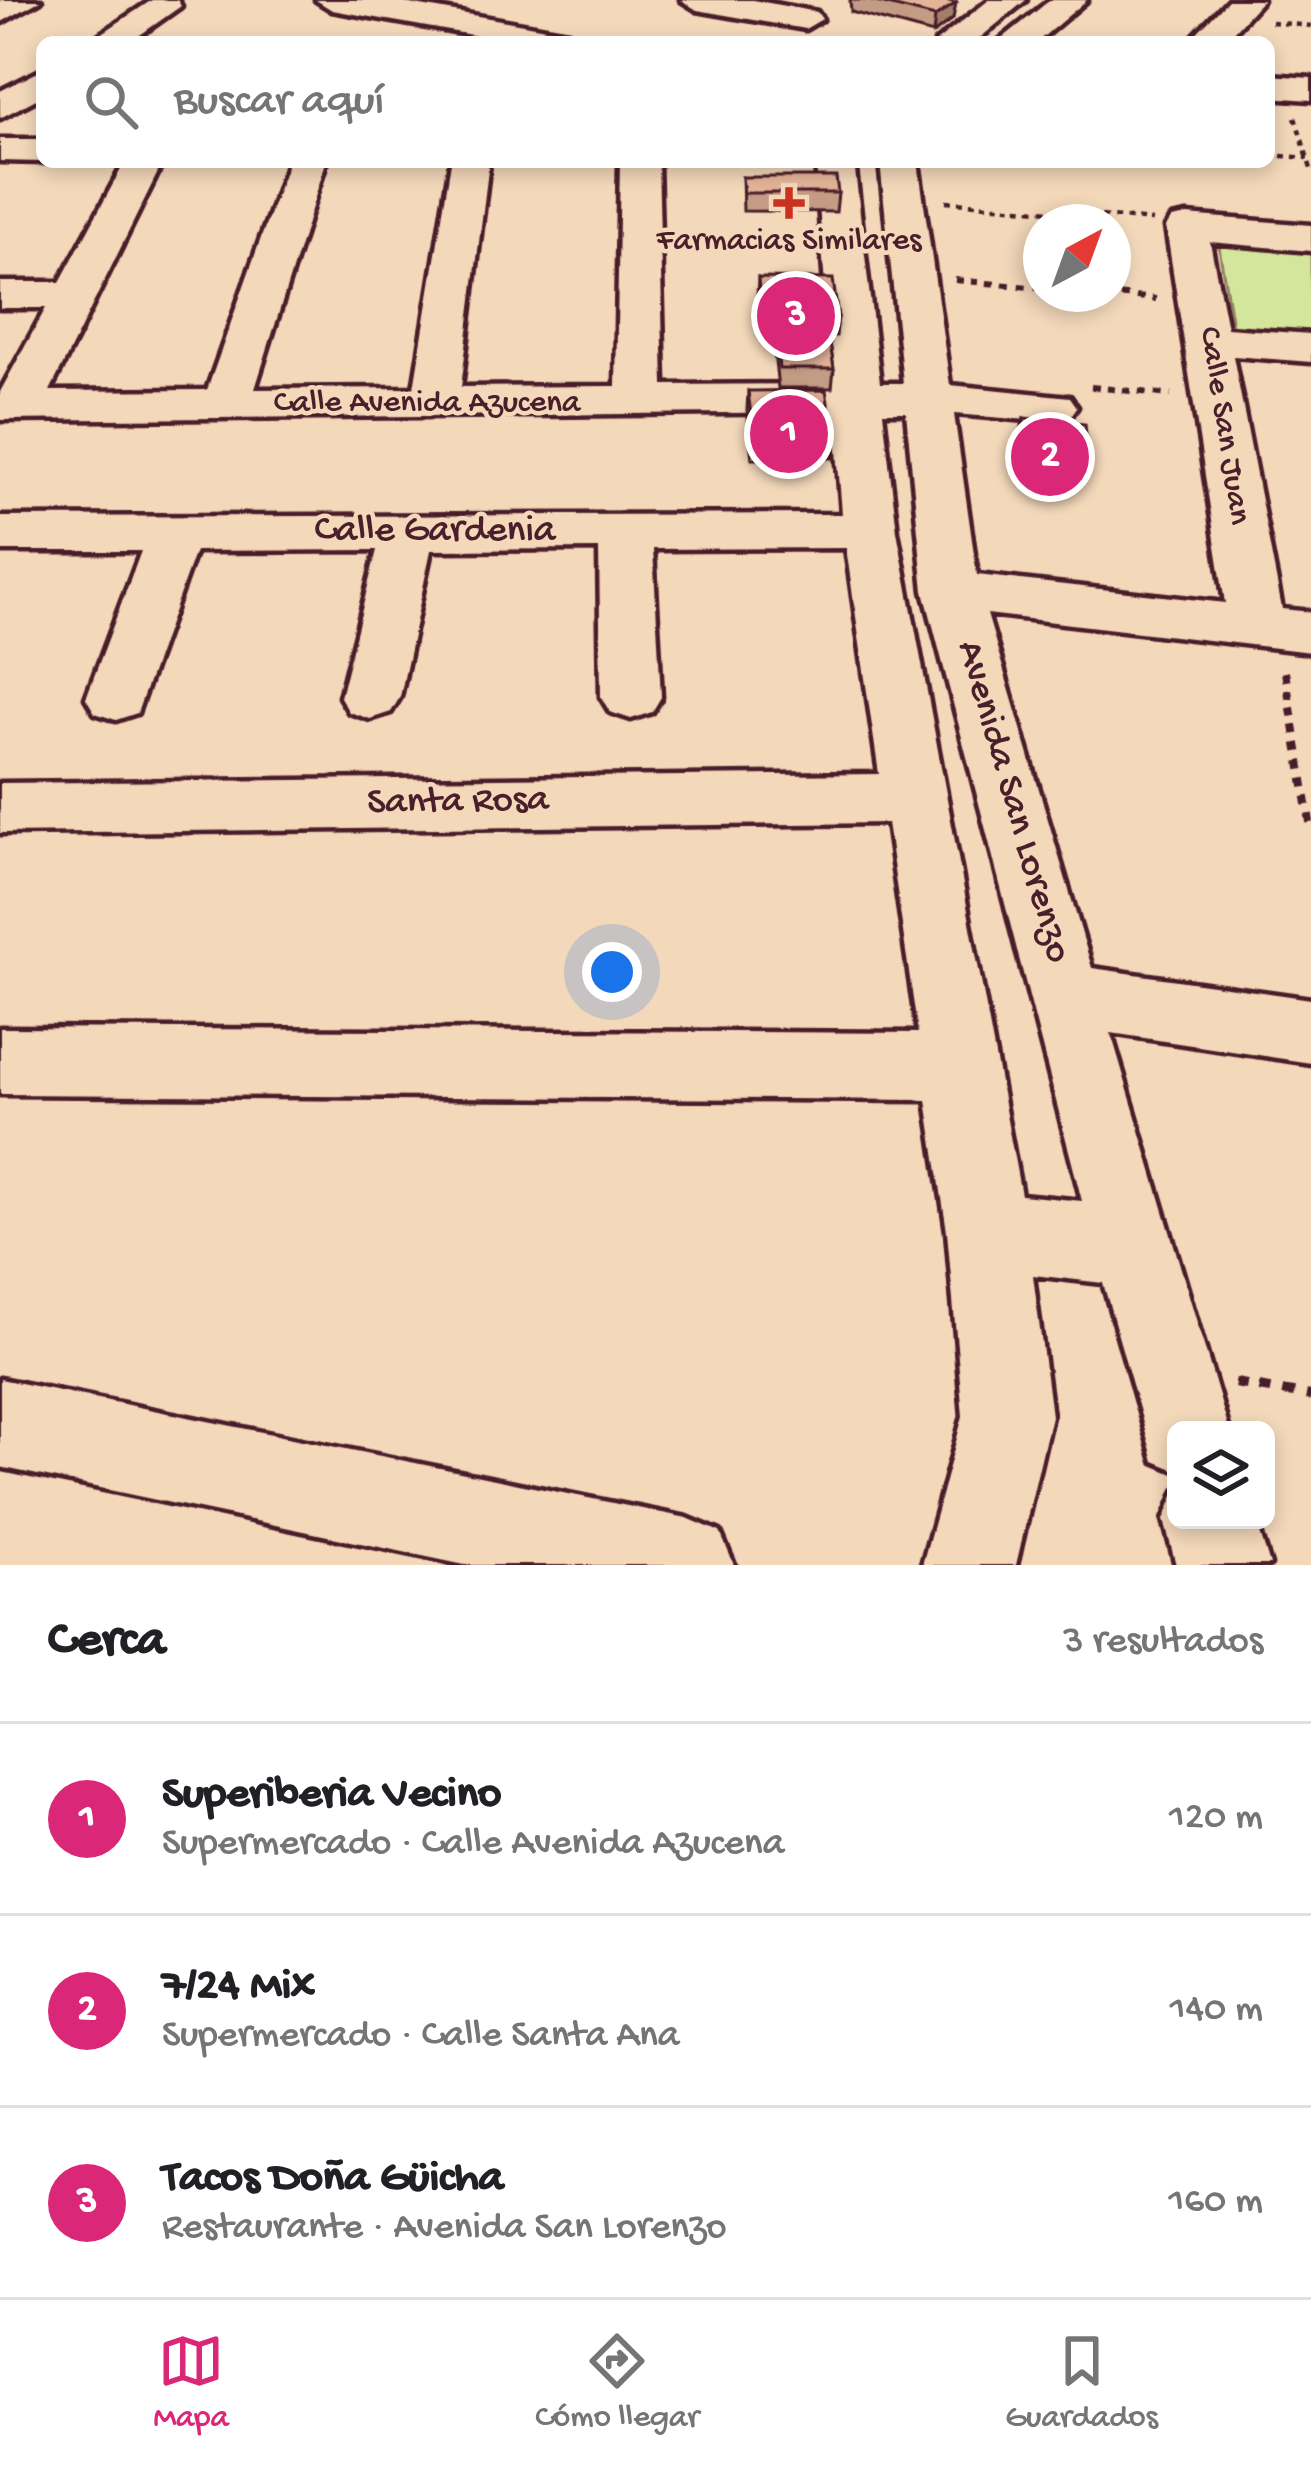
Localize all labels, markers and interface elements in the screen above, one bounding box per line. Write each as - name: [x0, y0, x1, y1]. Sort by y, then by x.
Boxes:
- search box: [36, 36, 1275, 168]
- icon: search: [78, 69, 144, 135]
- text: Buscar aquí: [174, 76, 384, 129]
- marker: Farmacias Similares: [776, 190, 802, 216]
- north arrow: [1023, 204, 1131, 312]
- place label: Farmacias Similares: [656, 223, 922, 261]
- pin: 3: [757, 271, 835, 361]
- street label: Calle San Juan: [1189, 324, 1257, 528]
- street label: Calle Avenida Azucena: [274, 385, 582, 423]
- pin: 1: [750, 389, 828, 479]
- pin: 2: [1011, 412, 1089, 502]
- street label: Calle Gardenia: [314, 509, 557, 555]
- street label: Avenida San Lorenzo: [944, 636, 1080, 968]
- street label: Santa Rosa: [367, 778, 551, 828]
- your location: [582, 942, 642, 1002]
- map controls: [1167, 1421, 1275, 1529]
- button: layers: [1167, 1421, 1275, 1529]
- text: Cerca: [48, 1613, 166, 1673]
- text: 3 resultados: [1063, 1620, 1263, 1666]
- text: Superiberia Vecino: [162, 1769, 501, 1822]
- text: 1: [79, 1796, 95, 1842]
- text: 120 m: [1169, 1796, 1263, 1842]
- text: Supermercado · Calle Avenida Azucena: [162, 1822, 784, 1868]
- text: 7/24 Mix: [162, 1961, 315, 2014]
- text: 2: [77, 1988, 97, 2034]
- text: 140 m: [1170, 1988, 1263, 2034]
- text: Supermercado · Calle Santa Ana: [162, 2014, 679, 2060]
- text: Tacos Doña Güicha: [162, 2153, 504, 2206]
- text: 3: [77, 2180, 97, 2226]
- text: 160 m: [1168, 2180, 1263, 2226]
- text: Restaurante · Avenida San Lorenzo: [162, 2206, 727, 2252]
- tab: Mapa: [153, 2328, 229, 2438]
- tab: Cómo llegar: [535, 2328, 699, 2438]
- tab: Guardados: [1005, 2328, 1158, 2438]

